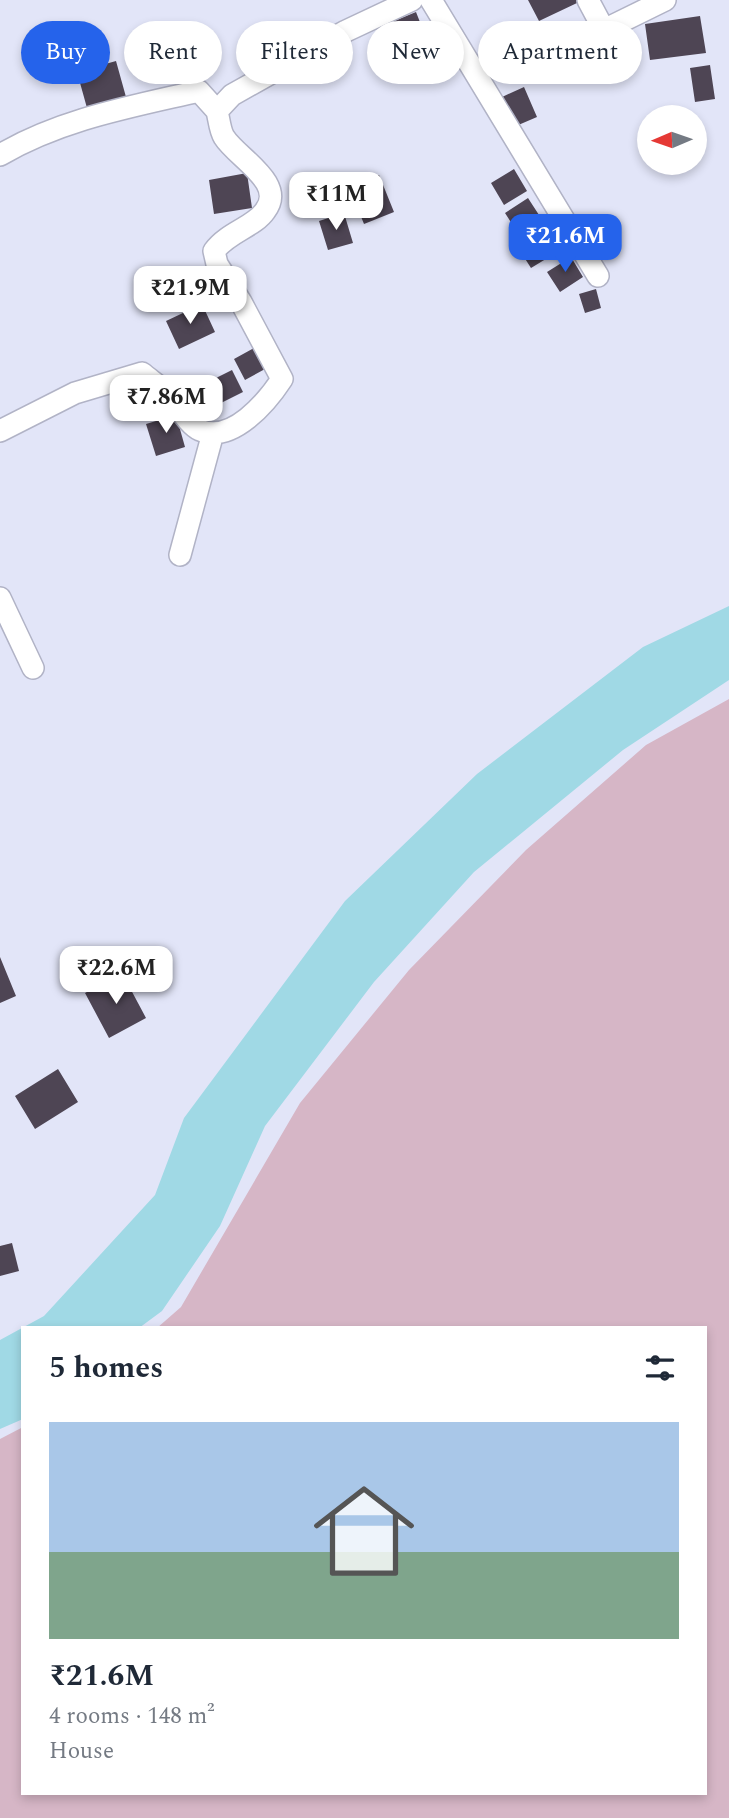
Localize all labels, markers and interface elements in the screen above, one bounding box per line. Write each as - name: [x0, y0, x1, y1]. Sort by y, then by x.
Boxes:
- chip: Buy: [21, 21, 110, 84]
- chip: Rent: [124, 21, 222, 84]
- chip: Filters: [236, 21, 353, 84]
- chip: New: [367, 21, 464, 84]
- chip: Apartment: [478, 21, 642, 84]
- north arrow: [637, 105, 707, 175]
- map controls: [637, 105, 707, 175]
- pin: ₹11M: [295, 173, 377, 232]
- text: ₹11M: [305, 177, 367, 212]
- pin: ₹21.6M: [508, 215, 622, 274]
- text: ₹21.6M: [525, 219, 605, 254]
- pin: ₹21.9M: [133, 266, 247, 326]
- text: ₹21.9M: [150, 271, 230, 306]
- pin: ₹7.86M: [109, 376, 223, 435]
- text: ₹7.86M: [126, 380, 206, 415]
- pin: ₹22.6M: [59, 946, 173, 1006]
- text: ₹22.6M: [76, 951, 156, 986]
- text: 5 homes: [49, 1345, 163, 1391]
- icon: filters: [641, 1349, 679, 1387]
- icon: home: [301, 1468, 427, 1594]
- text: ₹21.6M: [49, 1653, 154, 1699]
- text: 4 rooms · 148 m²: [49, 1699, 215, 1734]
- text: House: [49, 1734, 114, 1769]

